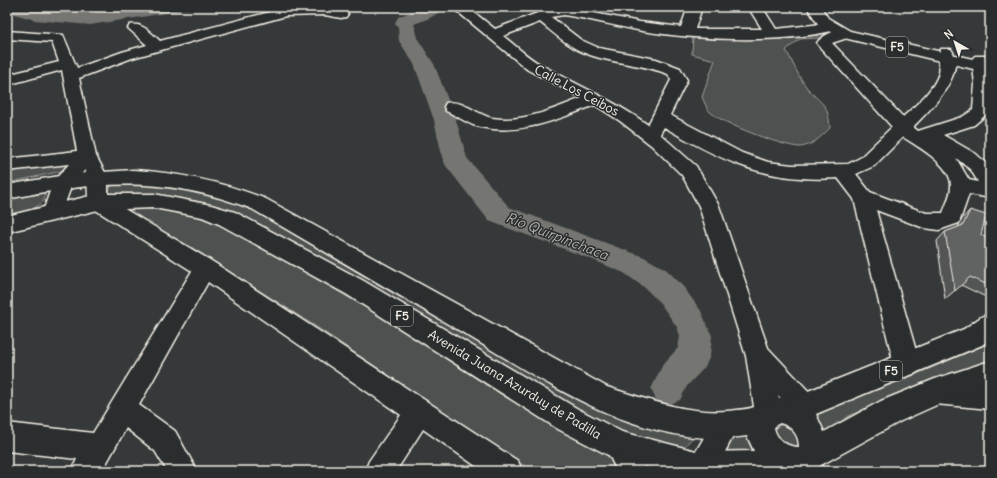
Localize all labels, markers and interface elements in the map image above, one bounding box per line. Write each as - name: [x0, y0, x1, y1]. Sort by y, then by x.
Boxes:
- north arrow: [935, 22, 975, 62]
- text: N: [941, 26, 956, 42]
- road number: F5: [886, 37, 908, 57]
- street label: Calle Los Ceibos: [531, 61, 622, 120]
- water label: Río Quirpinchaca: [503, 208, 612, 264]
- road number: F5: [391, 306, 413, 326]
- street label: Avenida Juana Azurduy de Padilla: [425, 326, 604, 443]
- road number: F5: [880, 361, 902, 381]

